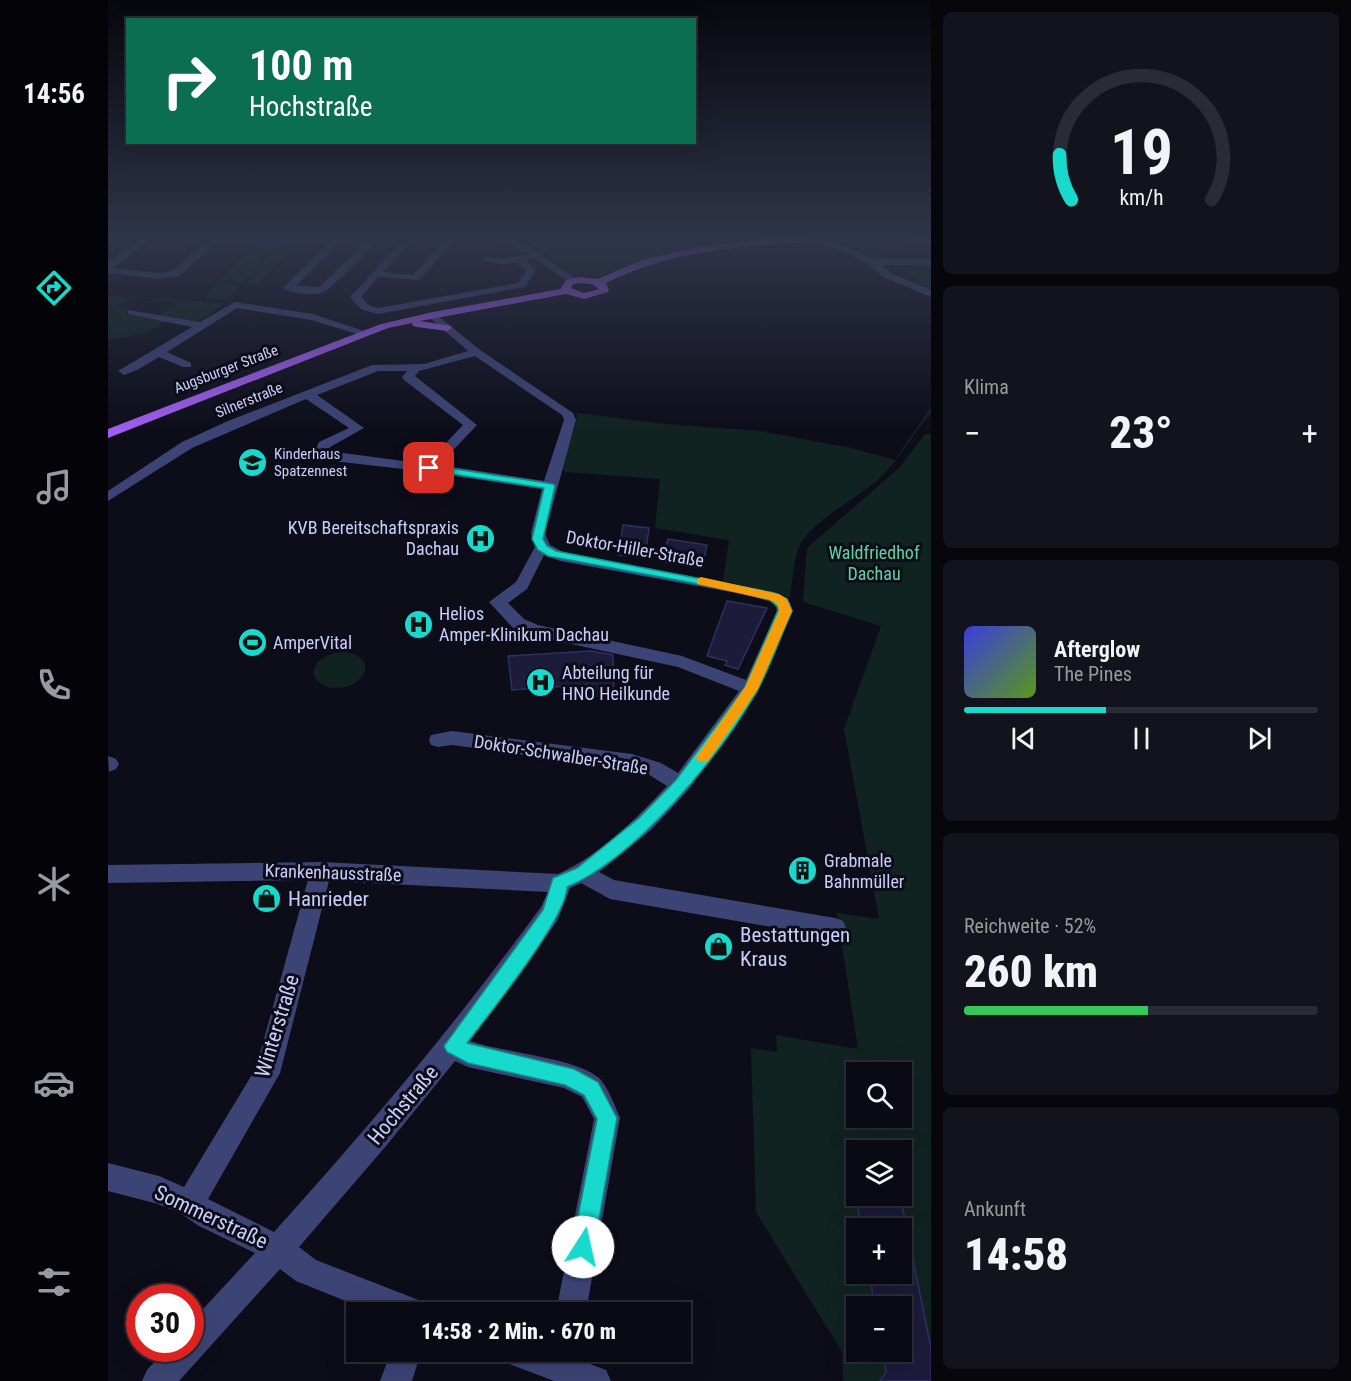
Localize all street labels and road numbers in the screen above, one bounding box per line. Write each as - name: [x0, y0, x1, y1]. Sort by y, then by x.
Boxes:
- street label: Augsburger Straße: [171, 341, 281, 397]
- street label: Silnerstraße: [213, 378, 285, 422]
- street label: Doktor-Hiller-Straße: [564, 526, 706, 571]
- street label: Doktor-Schwalber-Straße: [473, 730, 650, 779]
- street label: Krankenhausstraße: [264, 860, 402, 885]
- street label: Winterstraße: [250, 972, 304, 1080]
- street label: Hochstraße: [363, 1060, 443, 1150]
- street label: Sommerstraße: [151, 1180, 271, 1254]

